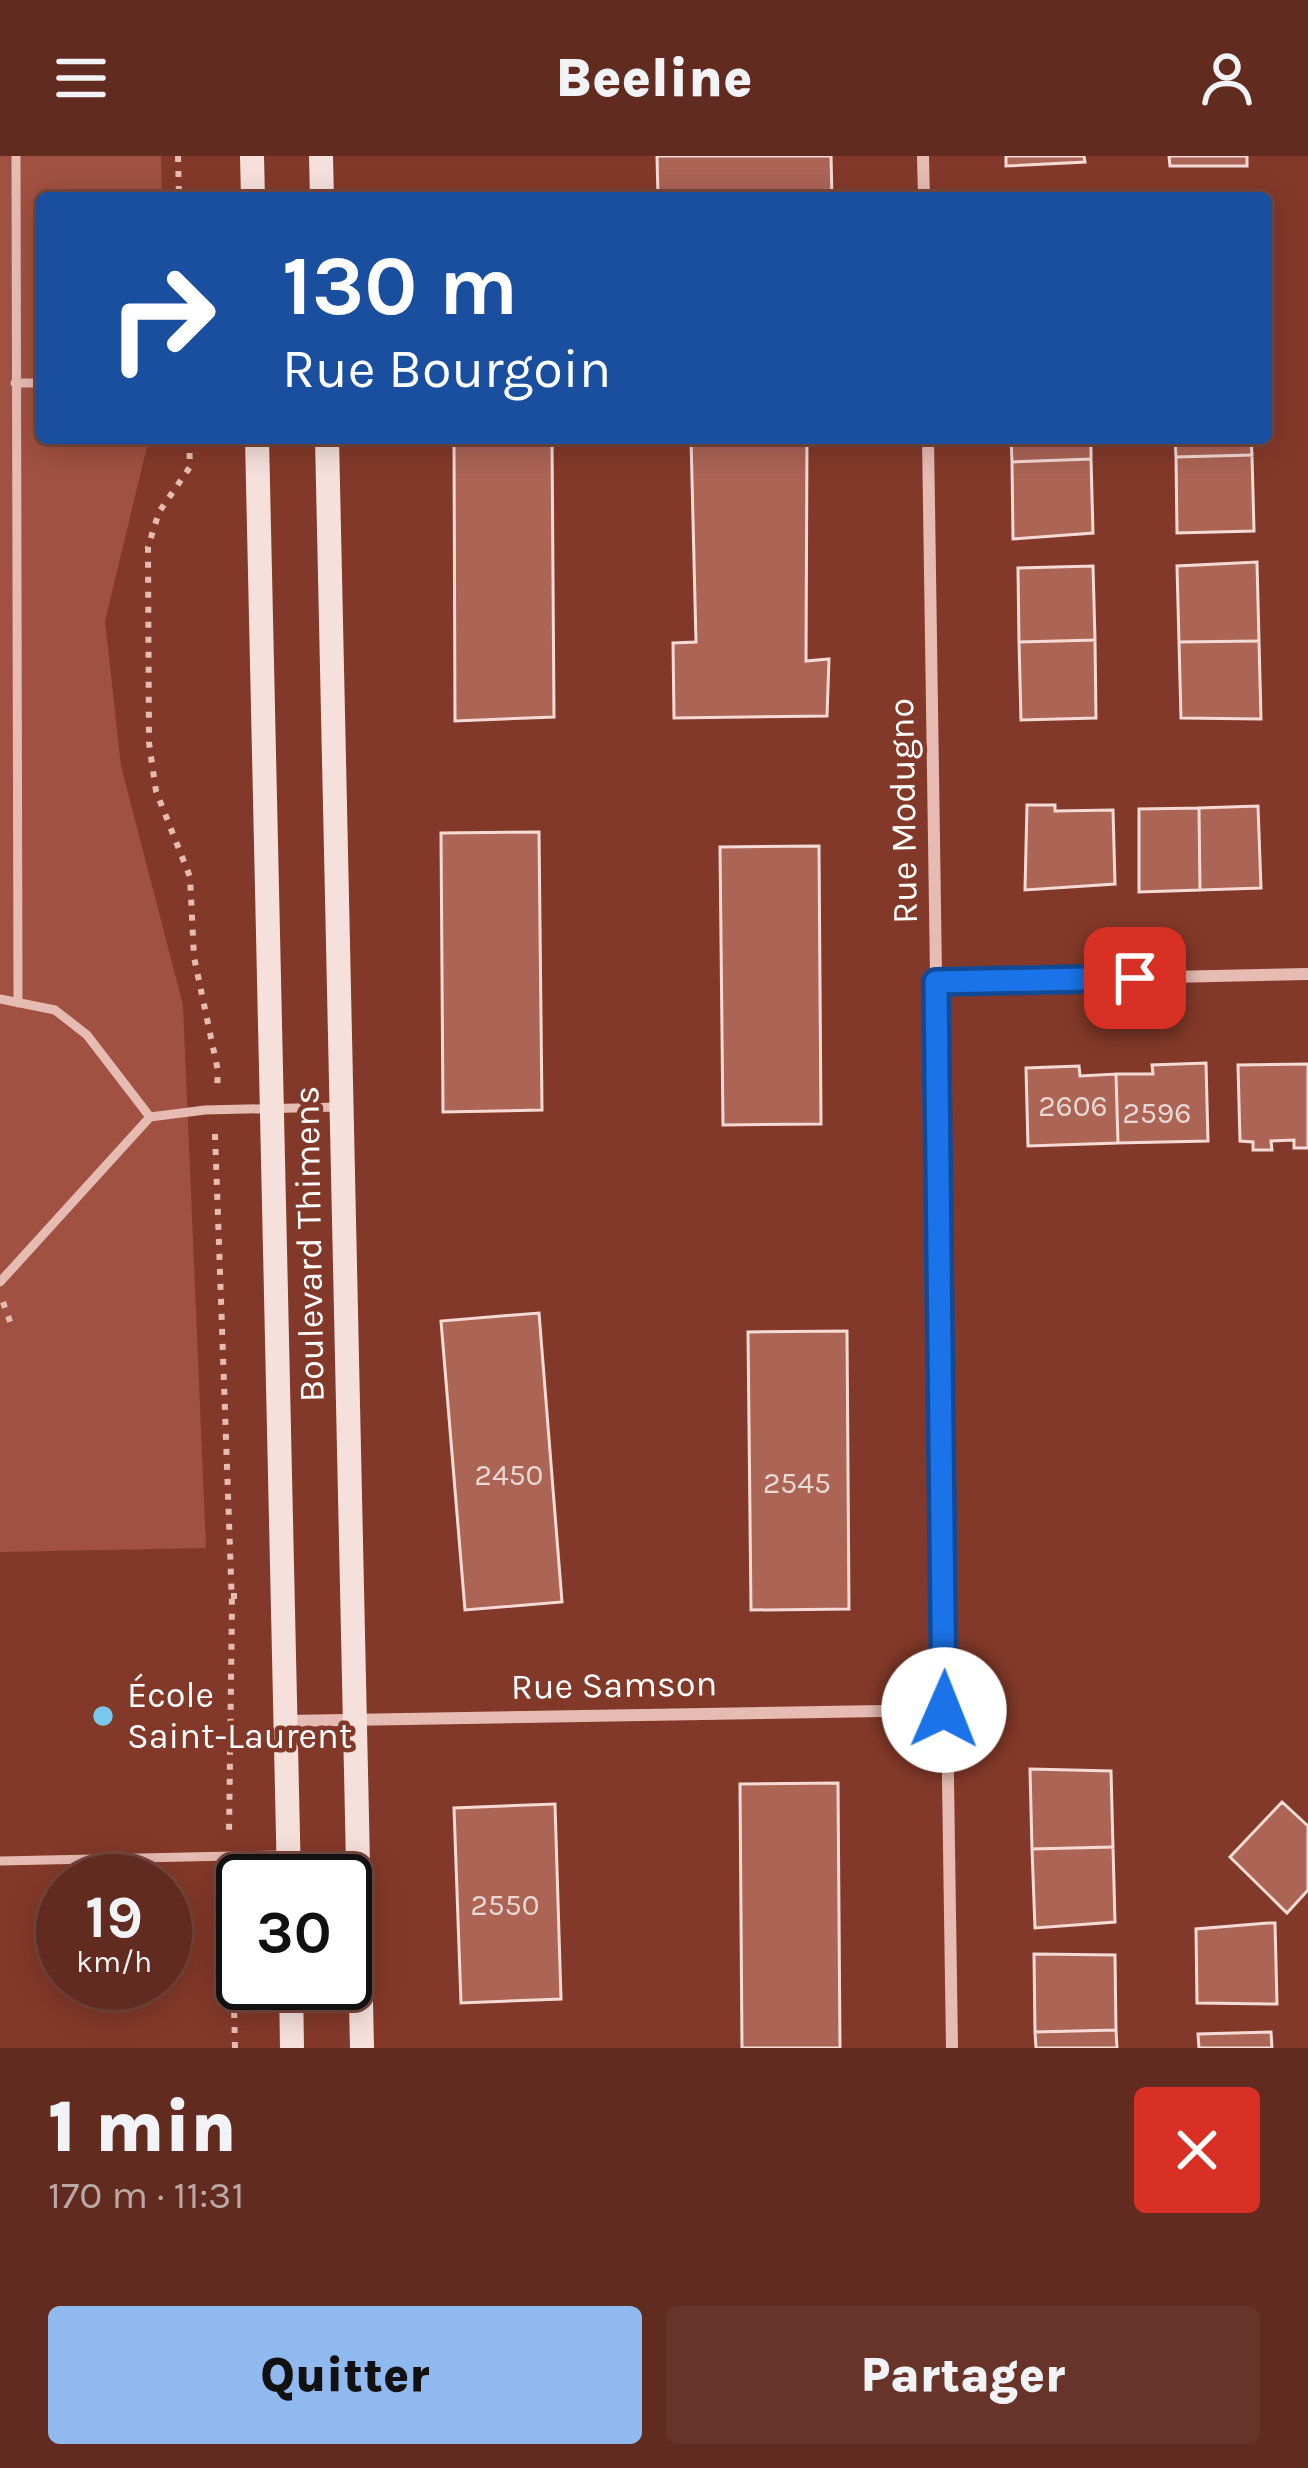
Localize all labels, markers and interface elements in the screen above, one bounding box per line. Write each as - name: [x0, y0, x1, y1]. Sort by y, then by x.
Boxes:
- icon: menu: [48, 45, 114, 111]
- icon: person: [1194, 45, 1260, 111]
- text: Beeline: [555, 46, 753, 110]
- text: 130 m: [282, 237, 518, 335]
- icon: right: [84, 240, 240, 396]
- text: Rue Bourgoin: [282, 337, 611, 401]
- street label: Rue Modugno: [880, 698, 926, 924]
- pin: [1084, 927, 1186, 1029]
- icon: arrive: [1102, 945, 1168, 1011]
- street label: Boulevard Thimens: [285, 1085, 333, 1403]
- house number: 2606: [1038, 1088, 1108, 1124]
- house number: 2596: [1123, 1095, 1191, 1131]
- house number: 2450: [475, 1457, 543, 1493]
- house number: 2545: [763, 1465, 831, 1501]
- position arrow: [881, 1647, 1007, 1773]
- street label: Rue Samson: [510, 1662, 718, 1708]
- place label: École Saint-Laurent: [127, 1673, 352, 1757]
- marker: École Saint-Laurent: [90, 1703, 116, 1729]
- speed limit sign: 30: [216, 1854, 372, 2010]
- text: 19: [85, 1882, 143, 1952]
- house number: 2550: [470, 1887, 540, 1923]
- text: km/h: [76, 1944, 152, 1980]
- text: 1 min: [48, 2085, 237, 2169]
- button: close: [1134, 2087, 1260, 2213]
- text: 170 m · 11:31: [48, 2172, 244, 2218]
- button: Quitter: [48, 2306, 642, 2444]
- button: Partager: [666, 2306, 1260, 2444]

